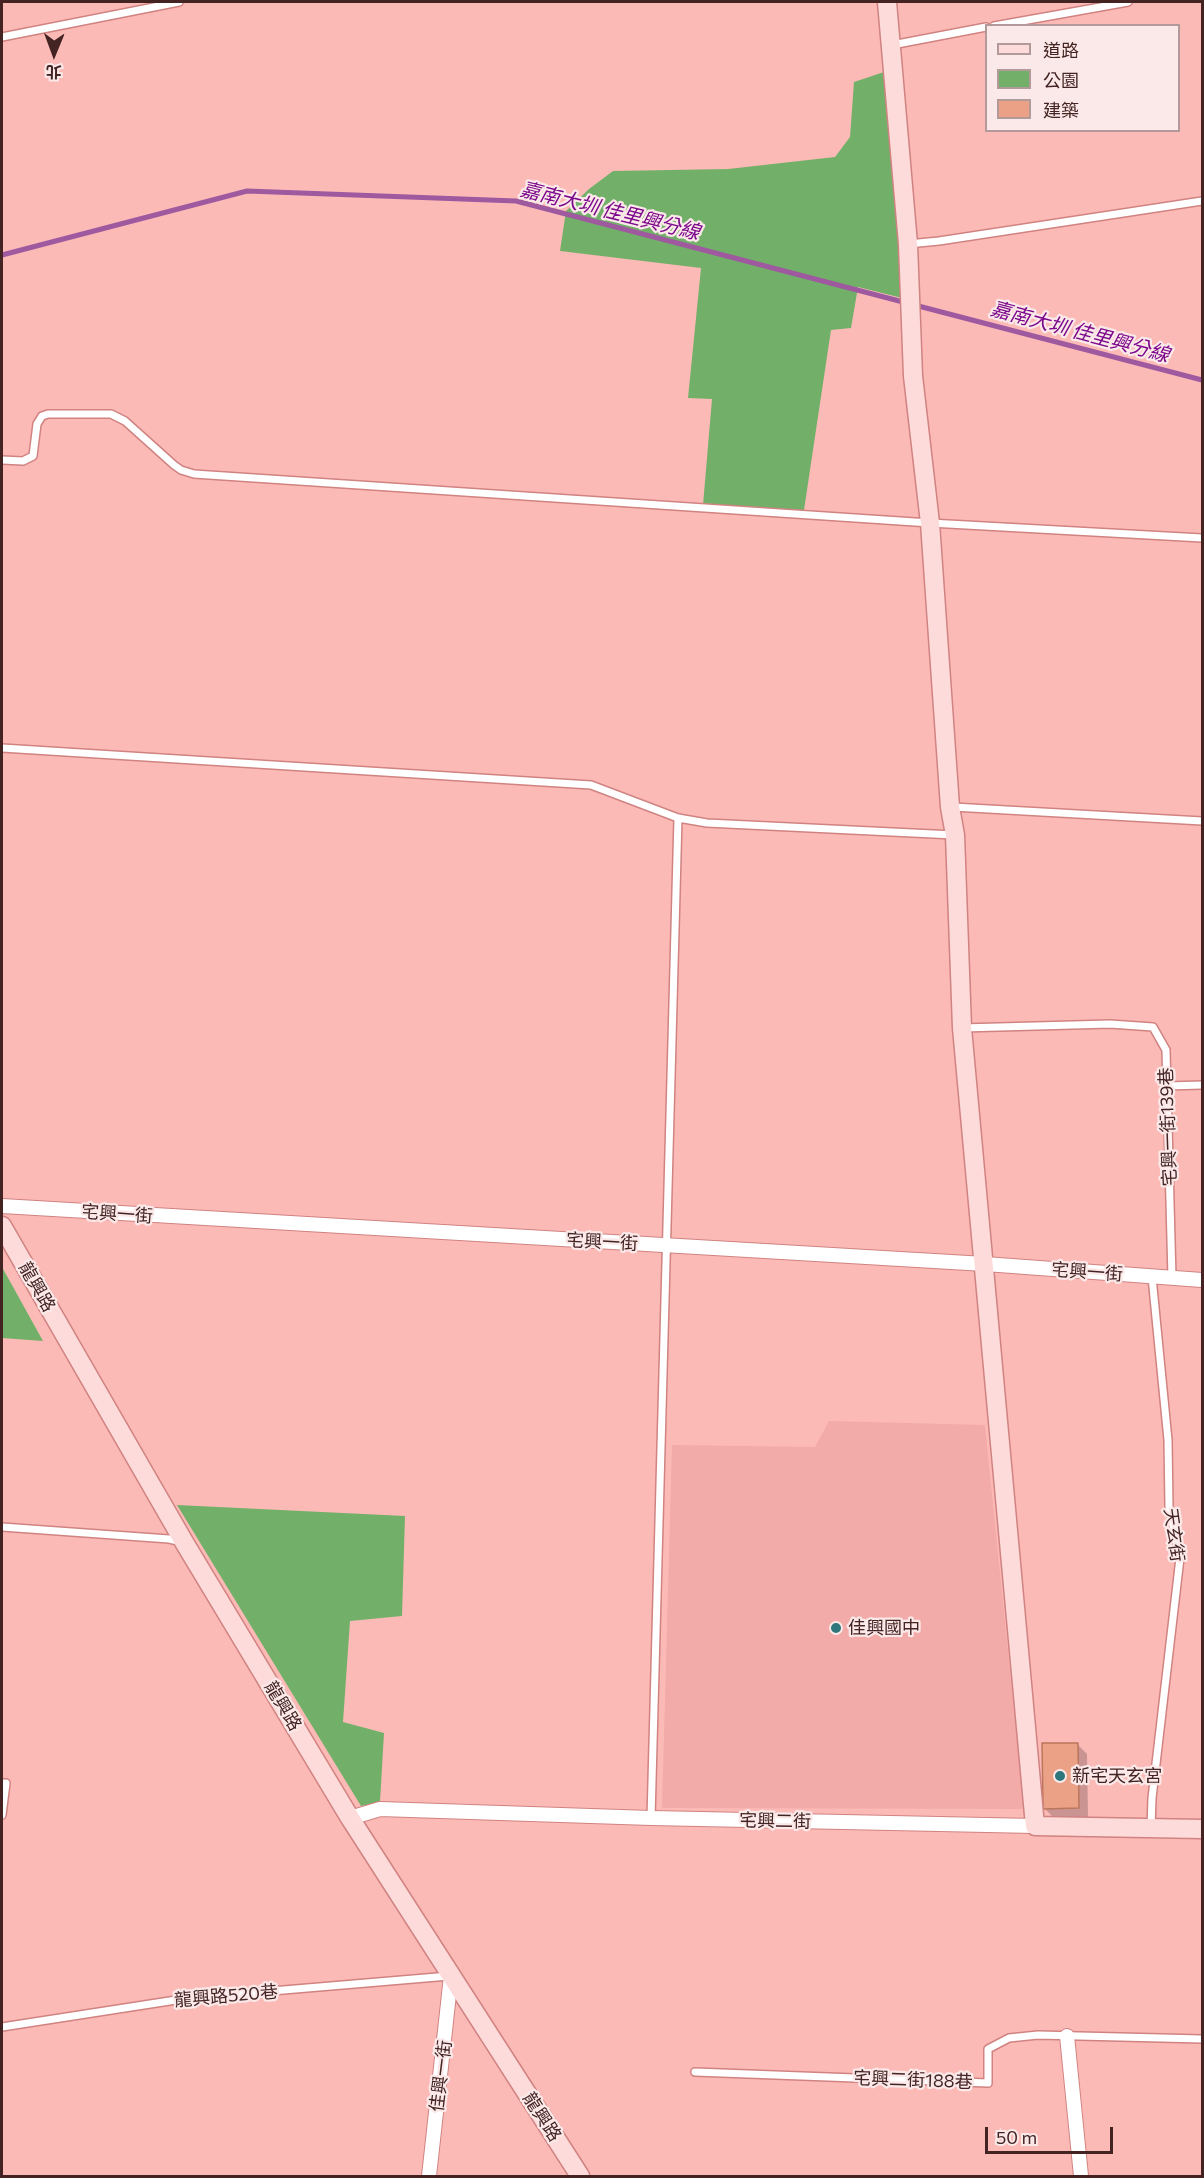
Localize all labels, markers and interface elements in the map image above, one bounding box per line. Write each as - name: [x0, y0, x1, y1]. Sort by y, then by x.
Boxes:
- north arrow: [24, 24, 84, 84]
- legend: [985, 24, 1180, 132]
- text: 道路: [1043, 39, 1079, 61]
- text: 北: [46, 63, 62, 82]
- text: 公園: [1043, 69, 1079, 91]
- text: 建築: [1043, 99, 1079, 121]
- water label: 嘉南大圳 佳里興分線: [518, 177, 702, 245]
- water label: 嘉南大圳 佳里興分線: [988, 297, 1172, 367]
- street label: 宅興一街139巷: [1155, 1067, 1181, 1187]
- street label: 宅興一街: [80, 1201, 154, 1227]
- street label: 宅興一街: [565, 1229, 639, 1255]
- street label: 龍興路: [14, 1258, 60, 1316]
- street label: 宅興一街: [1050, 1259, 1124, 1285]
- street label: 天玄街: [1160, 1507, 1188, 1563]
- place label: 佳興國中: [848, 1617, 920, 1639]
- marker: 佳興國中: [829, 1621, 843, 1635]
- street label: 龍興路: [260, 1677, 306, 1735]
- place label: 新宅天玄宮: [1072, 1765, 1162, 1787]
- marker: 新宅天玄宮: [1053, 1769, 1067, 1783]
- street label: 宅興二街: [739, 1810, 811, 1832]
- street label: 龍興路520巷: [173, 1981, 279, 2011]
- street label: 佳興一街: [426, 2039, 456, 2113]
- street label: 宅興二街188巷: [853, 2067, 973, 2093]
- street label: 龍興路: [518, 2088, 566, 2146]
- scale bar: [988, 2115, 1116, 2153]
- text: 50 m: [996, 2126, 1037, 2148]

